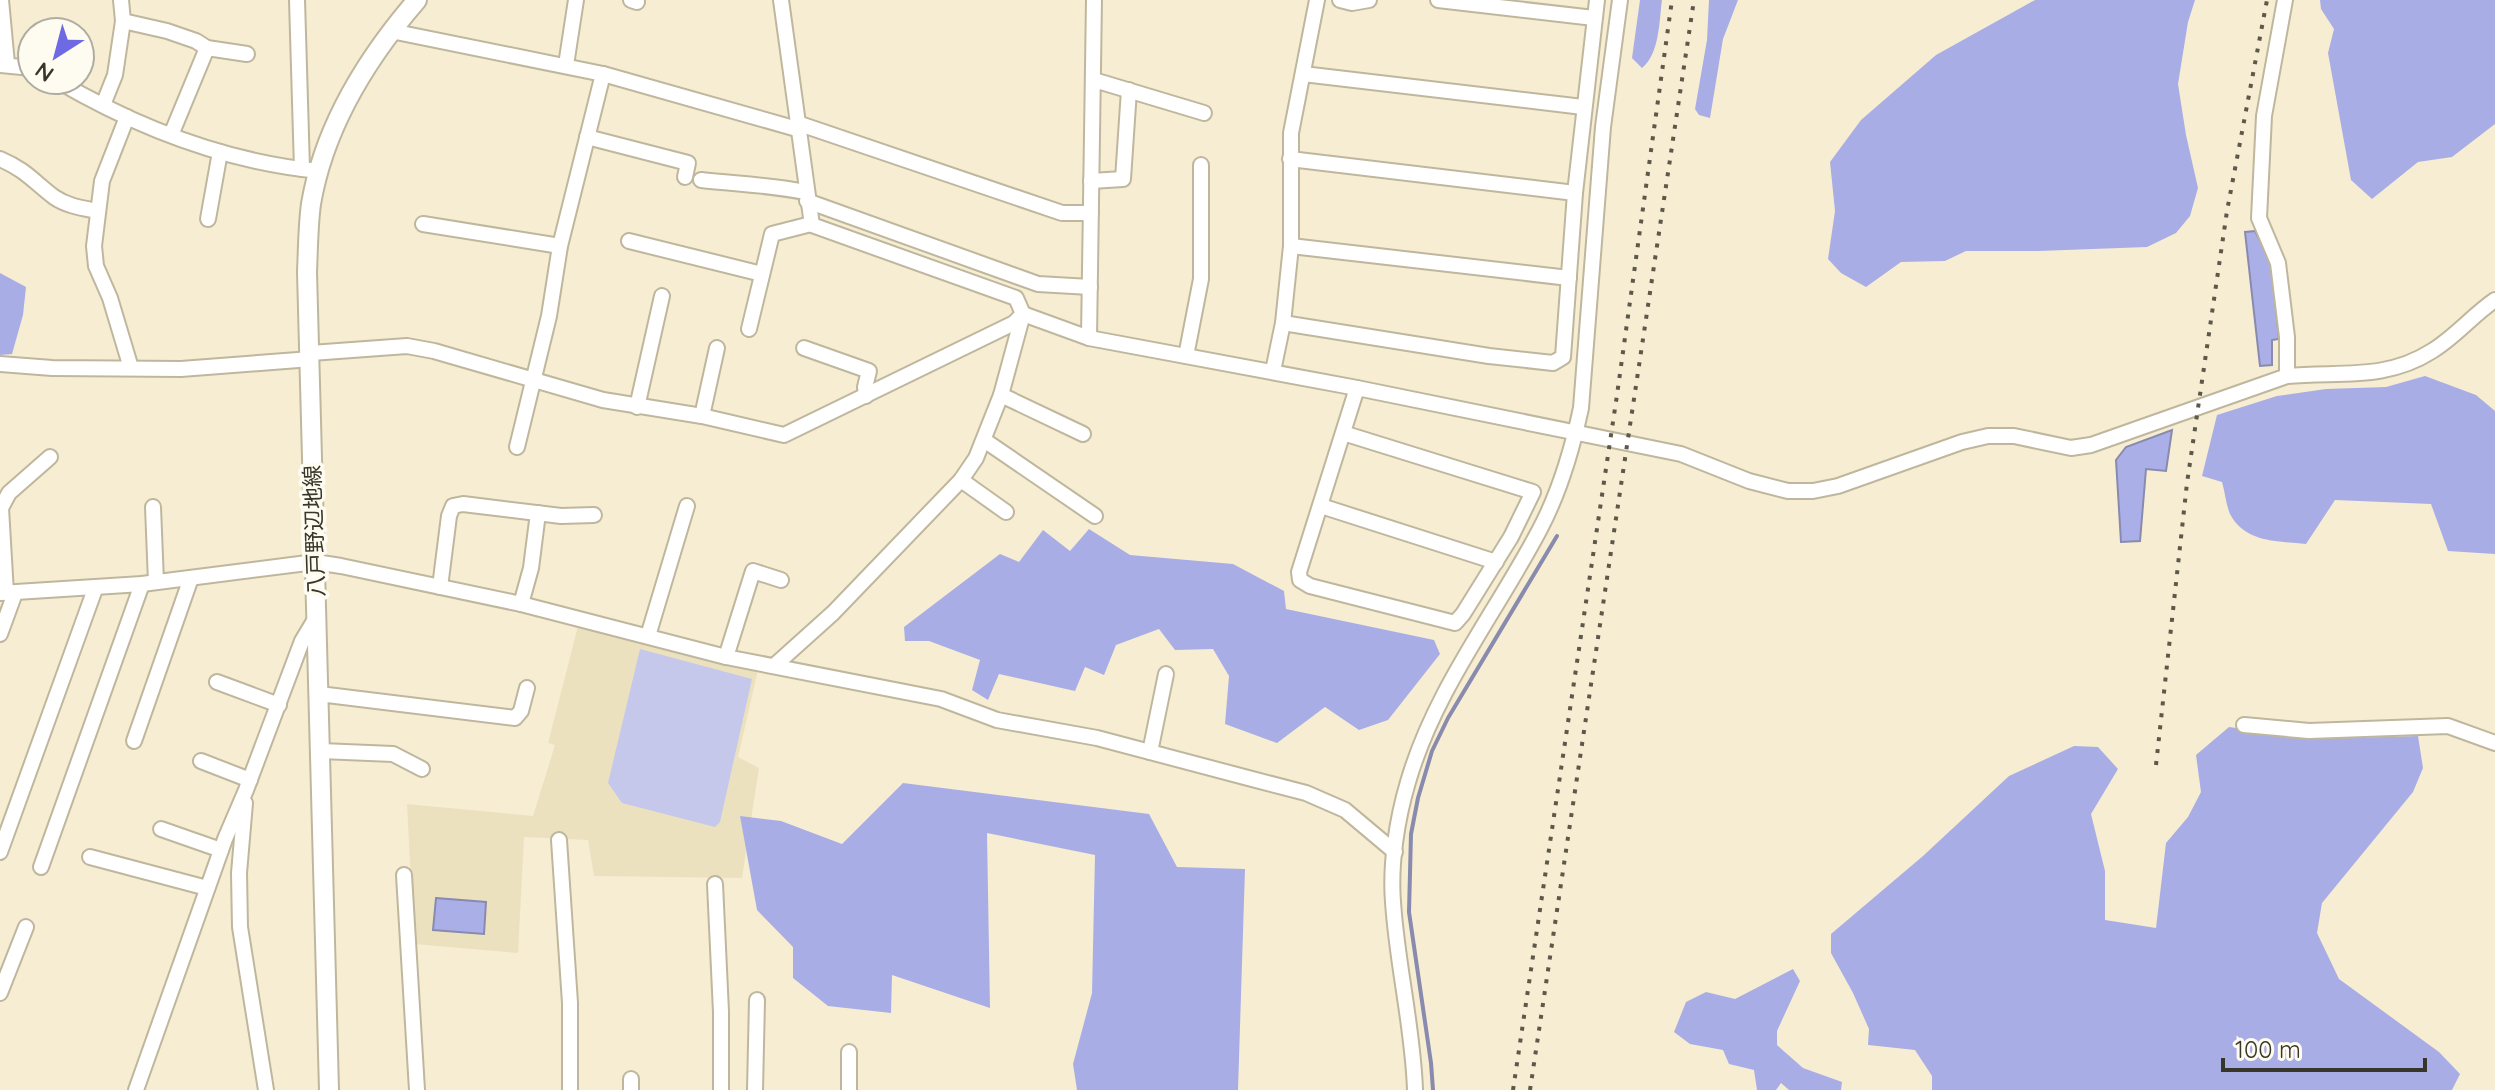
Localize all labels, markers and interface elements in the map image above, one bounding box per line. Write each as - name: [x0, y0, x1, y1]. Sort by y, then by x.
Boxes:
- north arrow: [16, 16, 96, 96]
- text: N: [29, 56, 59, 88]
- street label: 八戸野辺地線: [298, 465, 330, 597]
- scale bar: [2223, 1022, 2425, 1072]
- text: 100 m: [2235, 1034, 2301, 1064]

